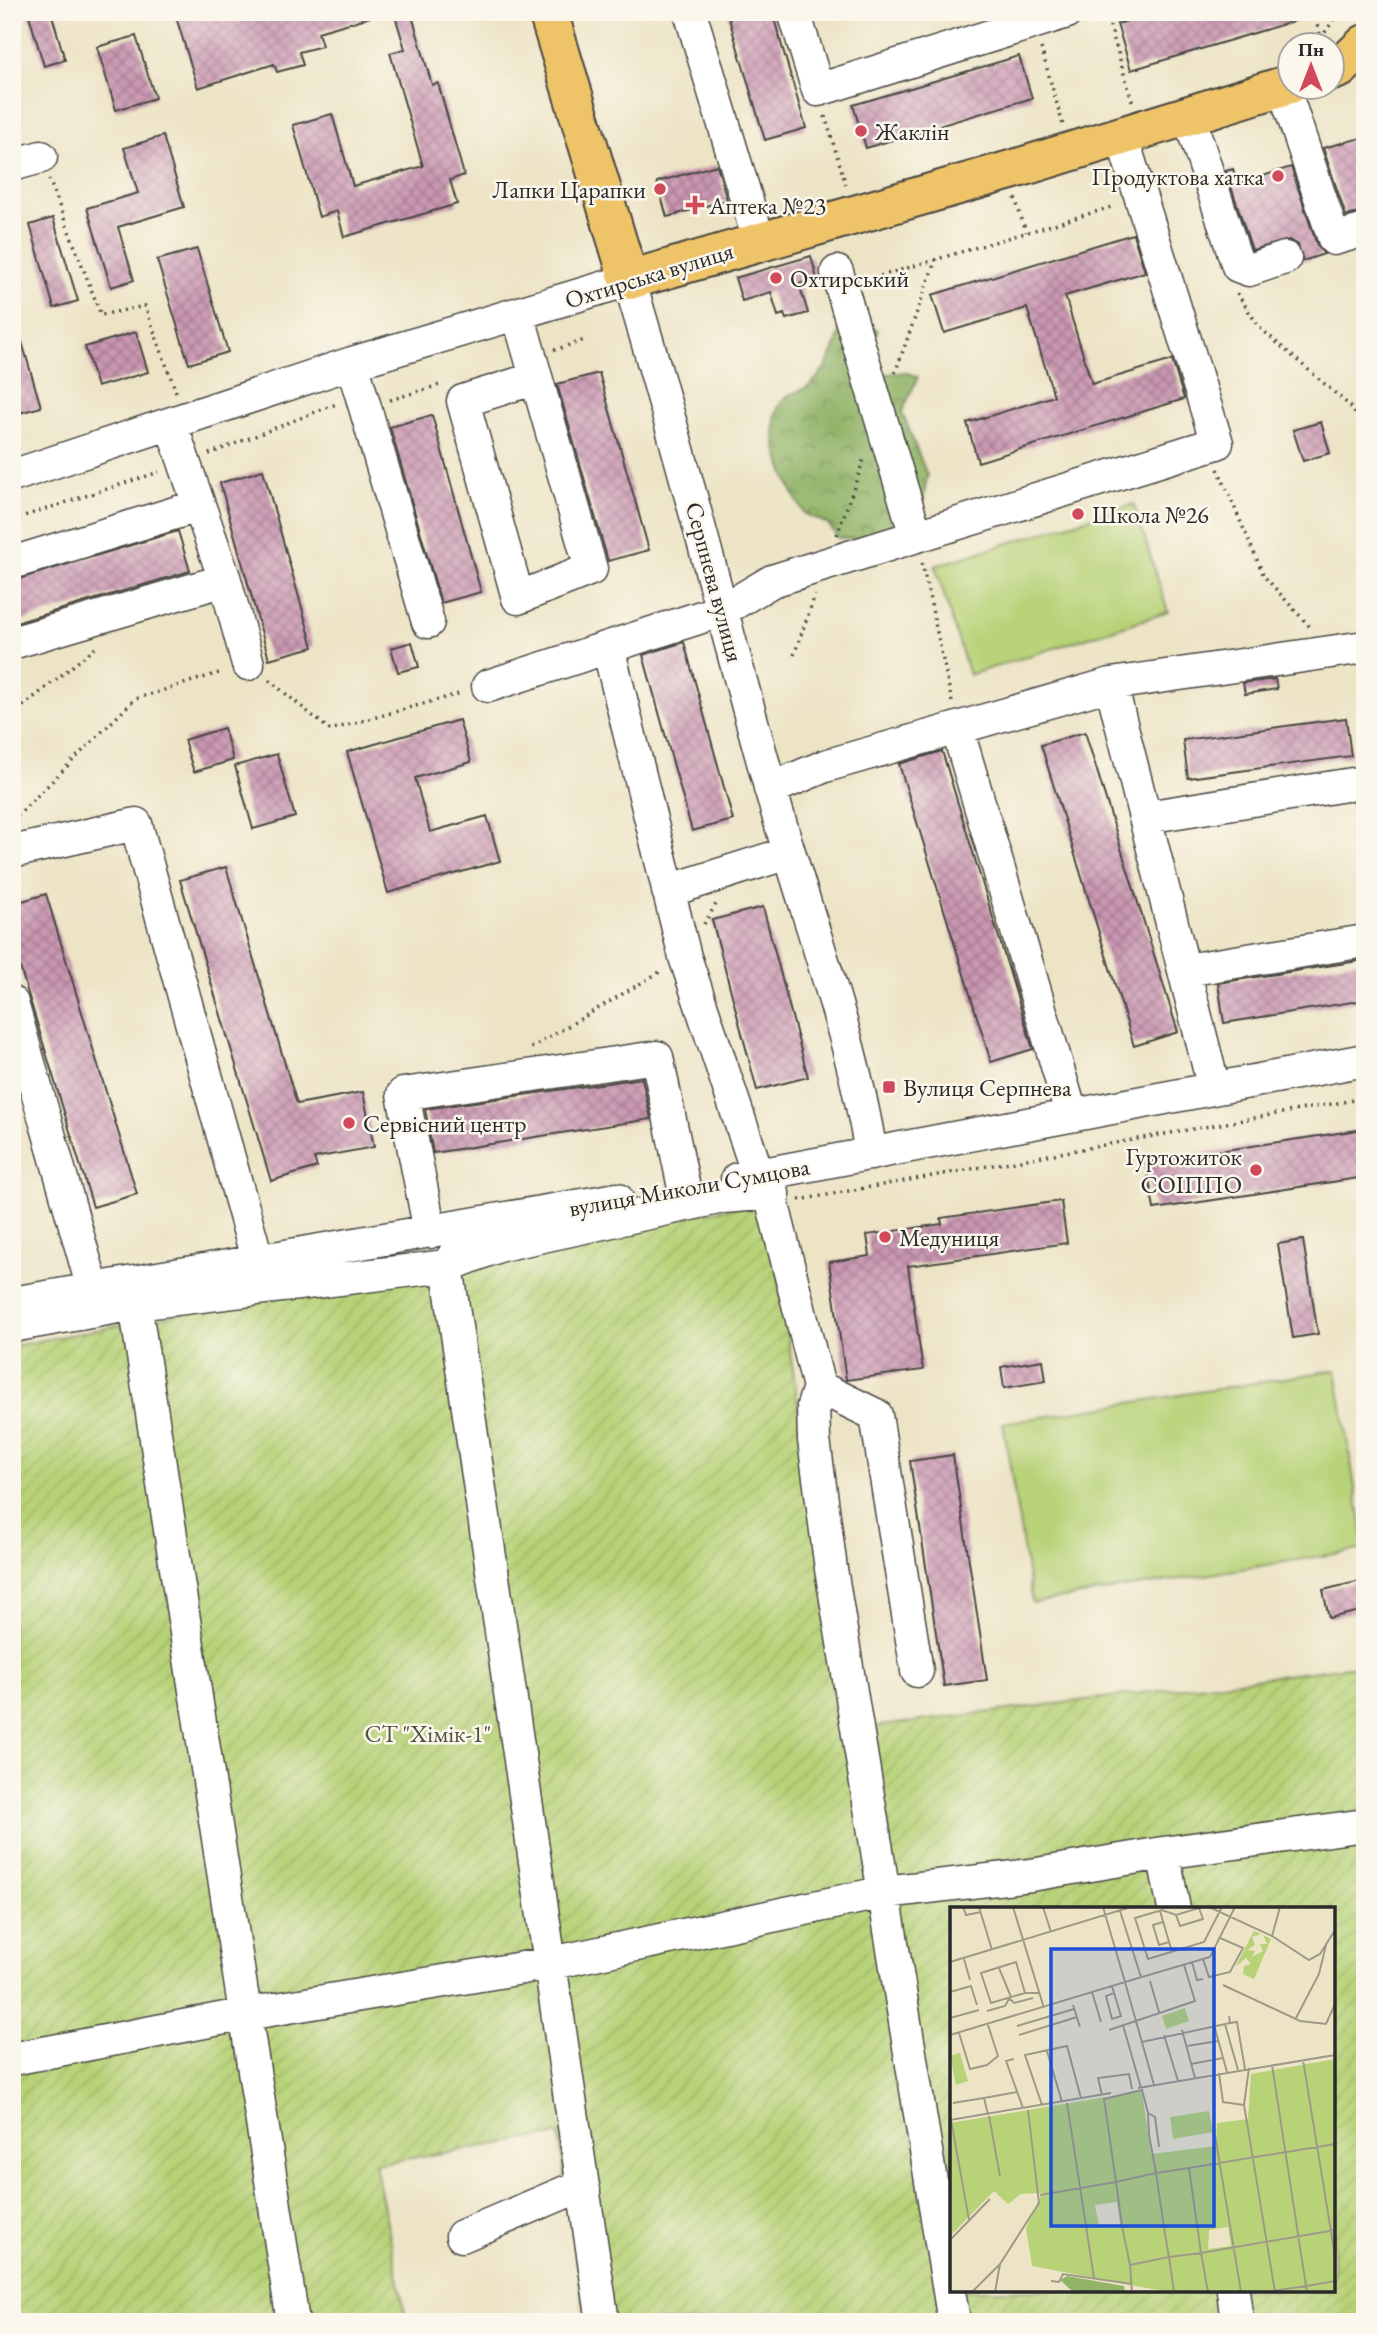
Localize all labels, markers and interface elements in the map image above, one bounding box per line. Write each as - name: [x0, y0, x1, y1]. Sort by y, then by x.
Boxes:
- north arrow: [1276, 32, 1346, 102]
- text: Пн: [1298, 37, 1324, 62]
- place label: Жаклін: [874, 116, 950, 147]
- marker: Жаклін: [853, 123, 869, 139]
- place label: Продуктова хатка: [1091, 161, 1264, 192]
- marker: Продуктова хатка: [1270, 168, 1286, 184]
- place label: Лапки Царапки: [492, 174, 646, 205]
- marker: Лапки Царапки: [652, 181, 668, 197]
- place label: Аптека №23: [708, 190, 826, 221]
- marker: Аптека №23: [687, 197, 703, 213]
- street label: Охтирська вулиця: [561, 235, 737, 315]
- place label: Охтирський: [790, 263, 909, 294]
- marker: Охтирський: [768, 270, 784, 286]
- street label: Серпнева вулиця: [679, 499, 751, 666]
- place label: Школа №26: [1092, 499, 1209, 530]
- marker: Школа №26: [1070, 506, 1086, 522]
- place label: Вулиця Серпнева: [903, 1072, 1072, 1103]
- marker: Вулиця Серпнева: [881, 1079, 897, 1095]
- place label: Сервісний центр: [363, 1108, 526, 1139]
- marker: Сервісний центр: [341, 1115, 357, 1131]
- place label: Гуртожиток СОІППО: [1125, 1141, 1243, 1200]
- street label: вулиця Миколи Сумцова: [566, 1150, 812, 1223]
- marker: Гуртожиток СОІППО: [1248, 1162, 1264, 1178]
- place label: Медуниця: [899, 1222, 999, 1253]
- marker: Медуниця: [877, 1229, 893, 1245]
- park label: СТ "Хімік-1": [364, 1718, 492, 1749]
- inset map: [950, 1907, 1335, 2292]

